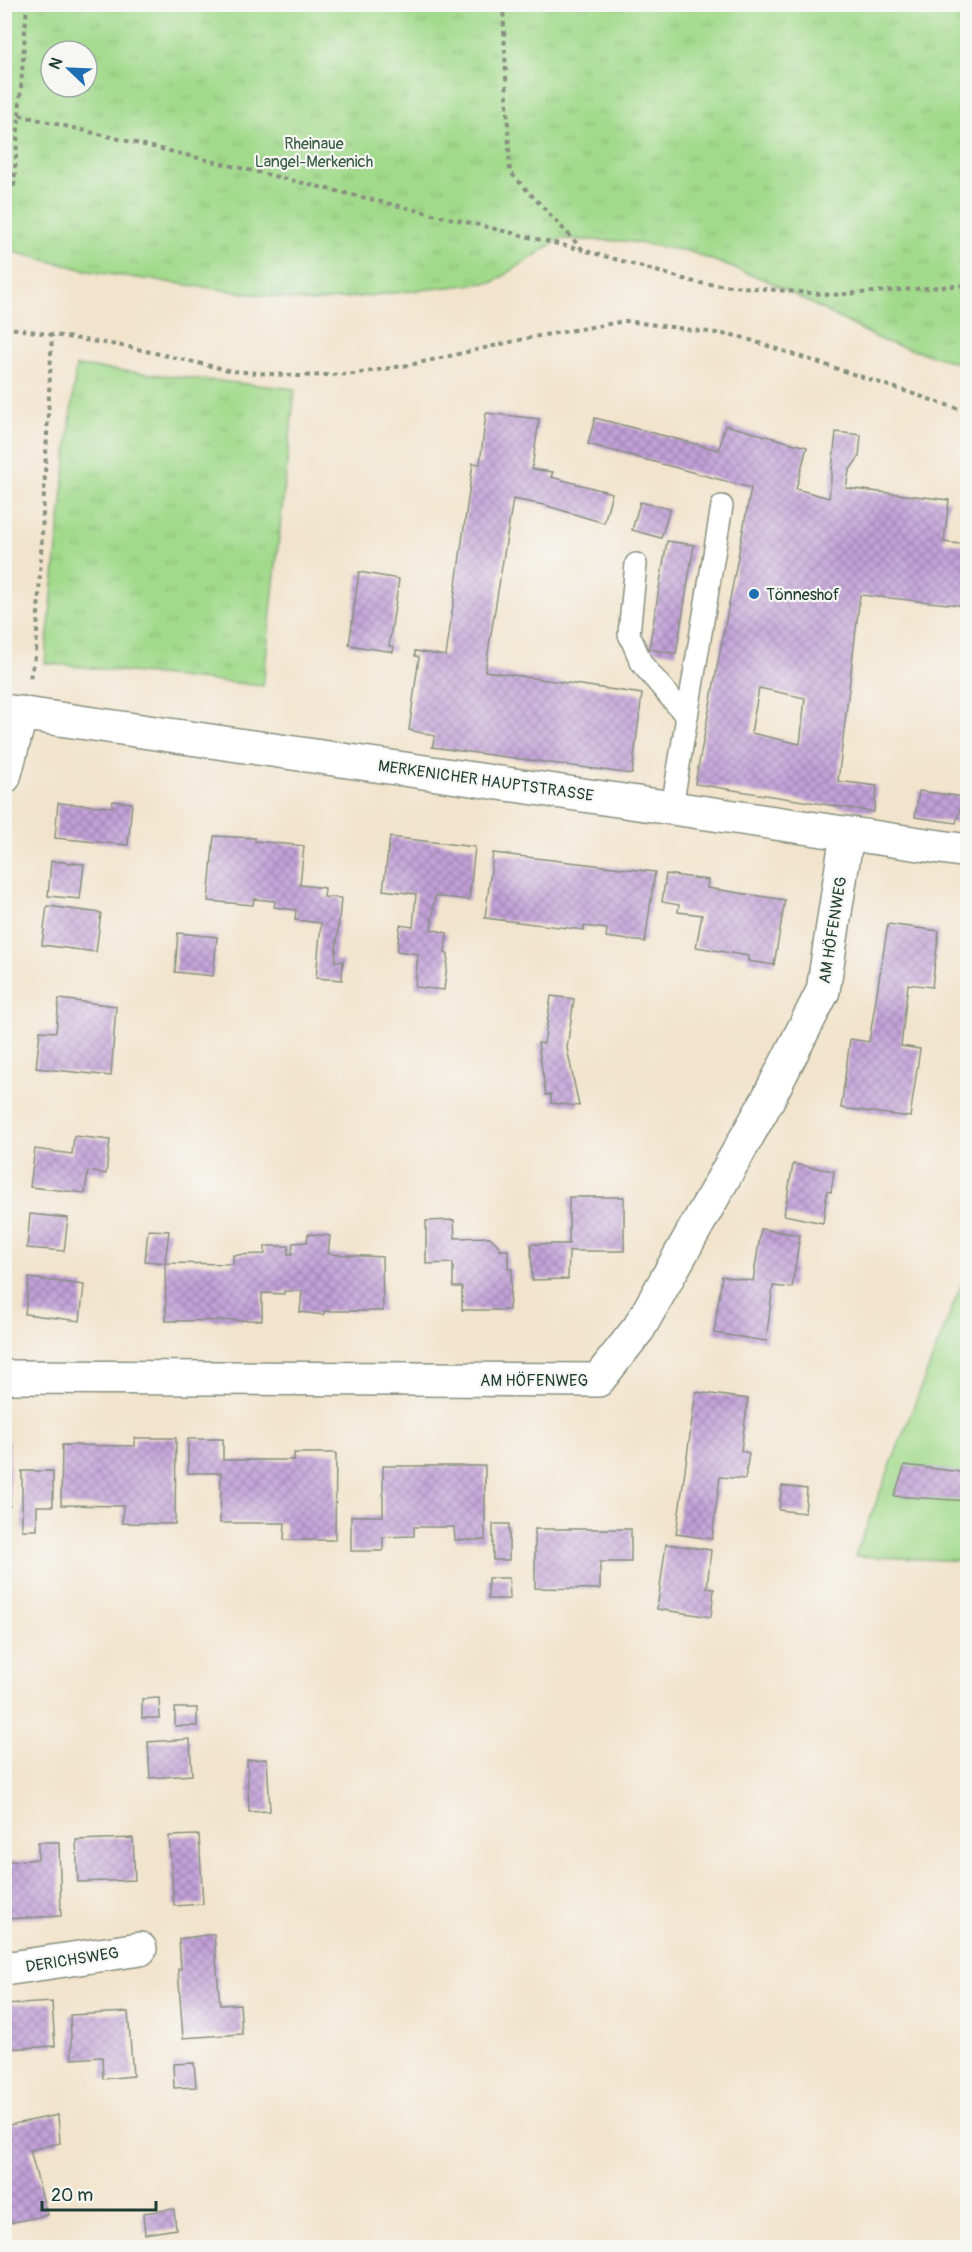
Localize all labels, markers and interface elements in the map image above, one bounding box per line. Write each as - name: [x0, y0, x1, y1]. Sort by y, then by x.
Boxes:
- north arrow: [39, 39, 99, 99]
- text: N: [45, 54, 68, 72]
- park label: Rheinaue Langel-Merkenich: [255, 134, 373, 172]
- place label: Tönneshof: [766, 585, 840, 605]
- marker: Tönneshof: [747, 587, 761, 601]
- street label: MERKENICHER HAUPTSTRASSE: [377, 756, 595, 806]
- street label: AM HÖFENWEG: [815, 875, 851, 985]
- street label: AM HÖFENWEG: [480, 1371, 588, 1391]
- street label: DERICHSWEG: [24, 1943, 120, 1977]
- scale bar: [42, 2174, 156, 2212]
- text: 20 m: [51, 2184, 93, 2207]

